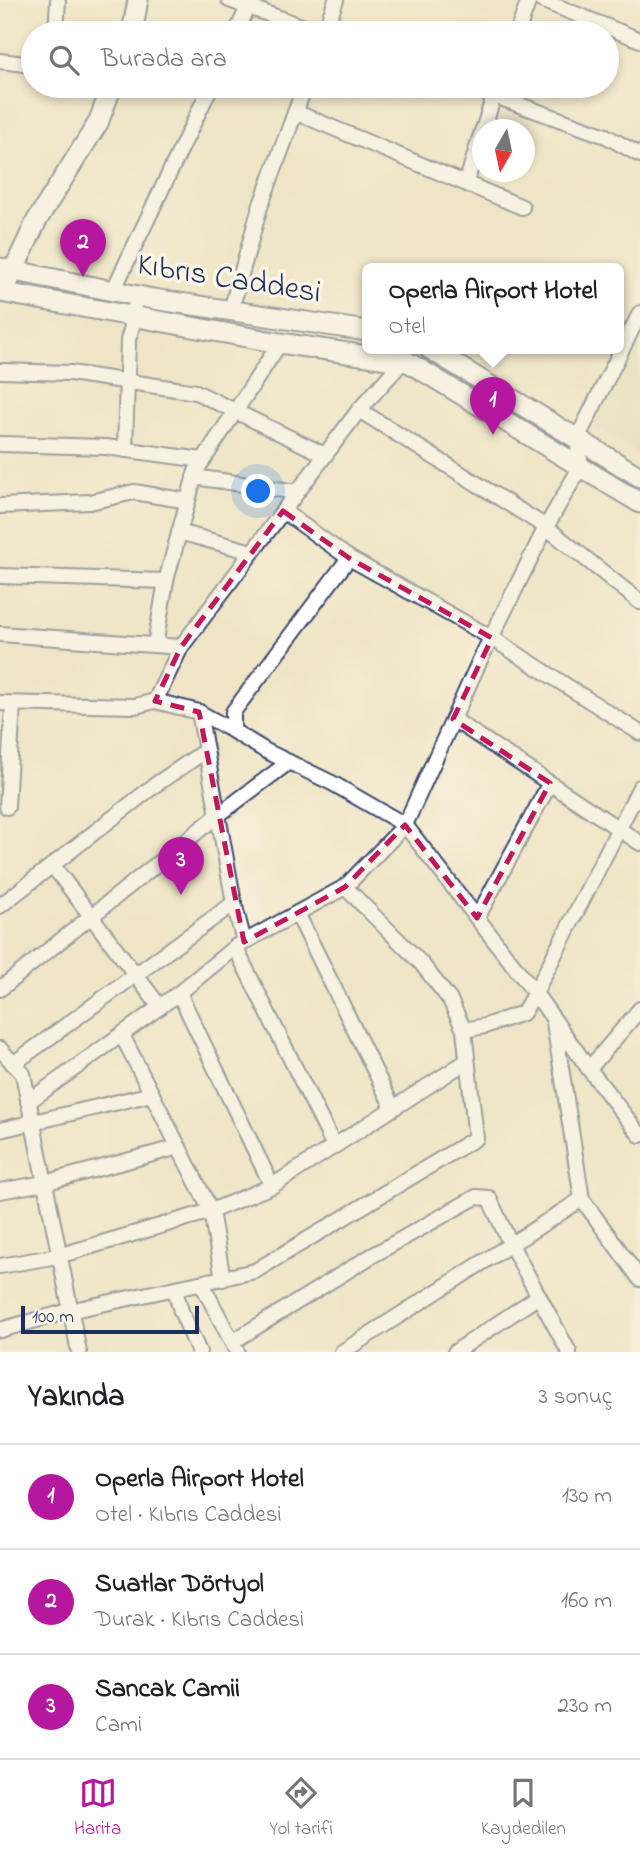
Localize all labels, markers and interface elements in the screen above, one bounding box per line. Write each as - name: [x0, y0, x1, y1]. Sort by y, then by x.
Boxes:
- search box: [21, 21, 619, 98]
- icon: search: [45, 41, 83, 79]
- text: Burada ara: [101, 41, 227, 79]
- north arrow: [472, 119, 535, 182]
- pin: 2: [60, 219, 106, 277]
- street label: Kıbrıs Caddesi: [134, 242, 324, 318]
- popup: [362, 263, 624, 354]
- text: Operla Airport Hotel: [389, 273, 597, 311]
- text: Otel: [389, 311, 426, 344]
- pin: 1: [470, 377, 516, 435]
- your location: [241, 474, 275, 508]
- pin: 3: [158, 837, 204, 895]
- scale bar: [21, 1303, 200, 1335]
- text: 100 m: [32, 1304, 74, 1331]
- text: Yakında: [28, 1376, 124, 1420]
- text: 3 sonuç: [538, 1381, 612, 1414]
- text: Operla Airport Hotel: [95, 1461, 304, 1499]
- text: 1: [47, 1480, 55, 1513]
- text: 130 m: [562, 1480, 612, 1513]
- text: Otel · Kıbrıs Caddesi: [95, 1499, 282, 1532]
- text: Suatlar Dörtyol: [95, 1566, 264, 1604]
- text: 2: [45, 1585, 57, 1618]
- text: 160 m: [561, 1585, 612, 1618]
- text: Durak · Kıbrıs Caddesi: [95, 1604, 304, 1637]
- text: Sancak Camii: [95, 1671, 240, 1709]
- text: 3: [46, 1690, 56, 1723]
- text: 230 m: [558, 1690, 612, 1723]
- text: Cami: [95, 1709, 142, 1742]
- tab: Harita: [74, 1774, 121, 1843]
- tab: Yol tarifi: [269, 1774, 333, 1843]
- tab: Kaydedilen: [481, 1774, 566, 1843]

